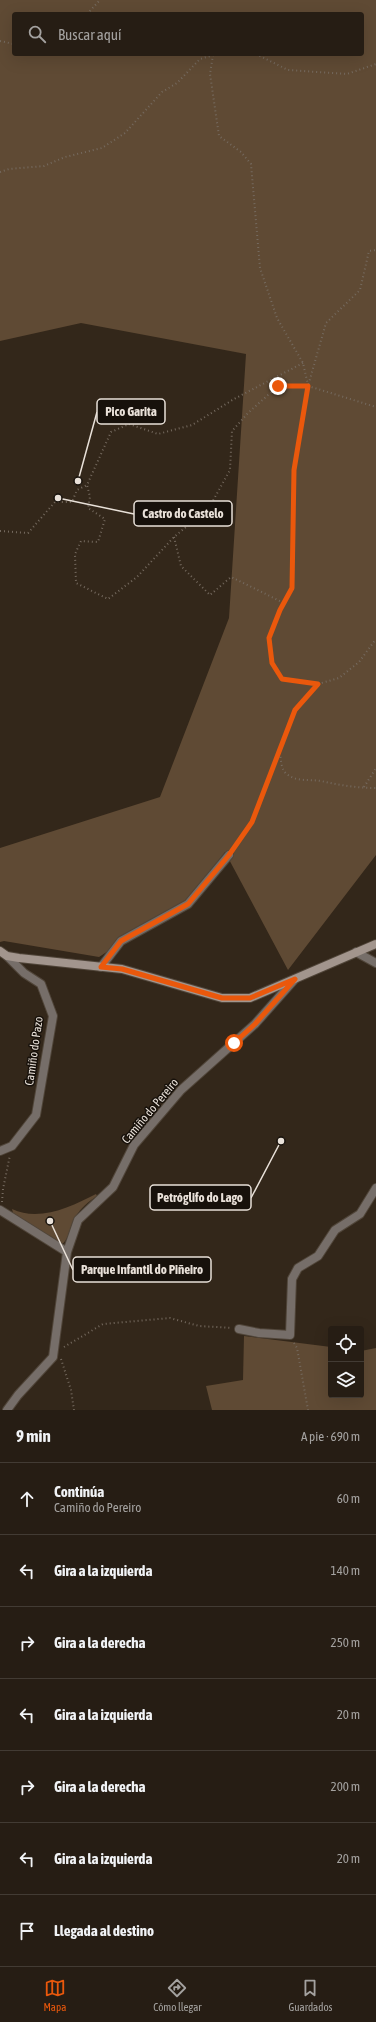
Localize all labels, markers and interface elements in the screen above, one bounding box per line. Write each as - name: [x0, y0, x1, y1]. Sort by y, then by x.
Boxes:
- search box: [12, 12, 364, 56]
- icon: search: [26, 23, 48, 45]
- text: Buscar aquí: [58, 26, 121, 43]
- route end: [269, 377, 287, 395]
- callout: Pico Garita: [97, 399, 165, 424]
- text: Pico Garita: [105, 404, 157, 419]
- callout: Castro do Castelo: [134, 501, 232, 526]
- text: Castro do Castelo: [142, 506, 224, 521]
- street label: Camiño do Pazo: [22, 1015, 46, 1086]
- route start: [225, 1034, 243, 1052]
- street label: Camiño do Pereiro: [119, 1075, 181, 1146]
- callout: Petróglifo do Lago: [150, 1185, 251, 1210]
- text: Petróglifo do Lago: [157, 1190, 243, 1205]
- callout: Parque Infantil do Piñeiro: [73, 1257, 211, 1282]
- text: Parque Infantil do Piñeiro: [81, 1262, 203, 1277]
- map controls: [328, 1326, 364, 1398]
- button: locate: [328, 1326, 364, 1362]
- button: layers: [328, 1362, 364, 1398]
- text: 9 min: [16, 1426, 51, 1446]
- text: A pie · 690 m: [301, 1429, 360, 1444]
- text: Continúa: [54, 1483, 104, 1500]
- icon: ahead: [16, 1488, 38, 1510]
- text: 60 m: [337, 1491, 360, 1506]
- text: Camiño do Pereiro: [54, 1500, 141, 1515]
- icon: left: [16, 1560, 38, 1582]
- text: Gira a la izquierda: [54, 1562, 152, 1579]
- text: 140 m: [331, 1563, 360, 1578]
- icon: right: [16, 1632, 38, 1654]
- text: Gira a la derecha: [54, 1634, 145, 1651]
- text: 250 m: [331, 1635, 360, 1650]
- icon: left: [16, 1704, 38, 1726]
- text: Gira a la izquierda: [54, 1706, 152, 1723]
- text: 20 m: [337, 1707, 360, 1722]
- icon: right: [16, 1776, 38, 1798]
- text: Gira a la derecha: [54, 1778, 145, 1795]
- text: 200 m: [331, 1779, 360, 1794]
- icon: left: [16, 1848, 38, 1870]
- text: Gira a la izquierda: [54, 1850, 152, 1867]
- text: 20 m: [337, 1851, 360, 1866]
- icon: arrive: [16, 1920, 38, 1942]
- text: Llegada al destino: [54, 1922, 154, 1939]
- tab: Mapa: [43, 1977, 66, 2013]
- tab: Cómo llegar: [153, 1977, 202, 2013]
- tab: Guardados: [288, 1977, 333, 2013]

